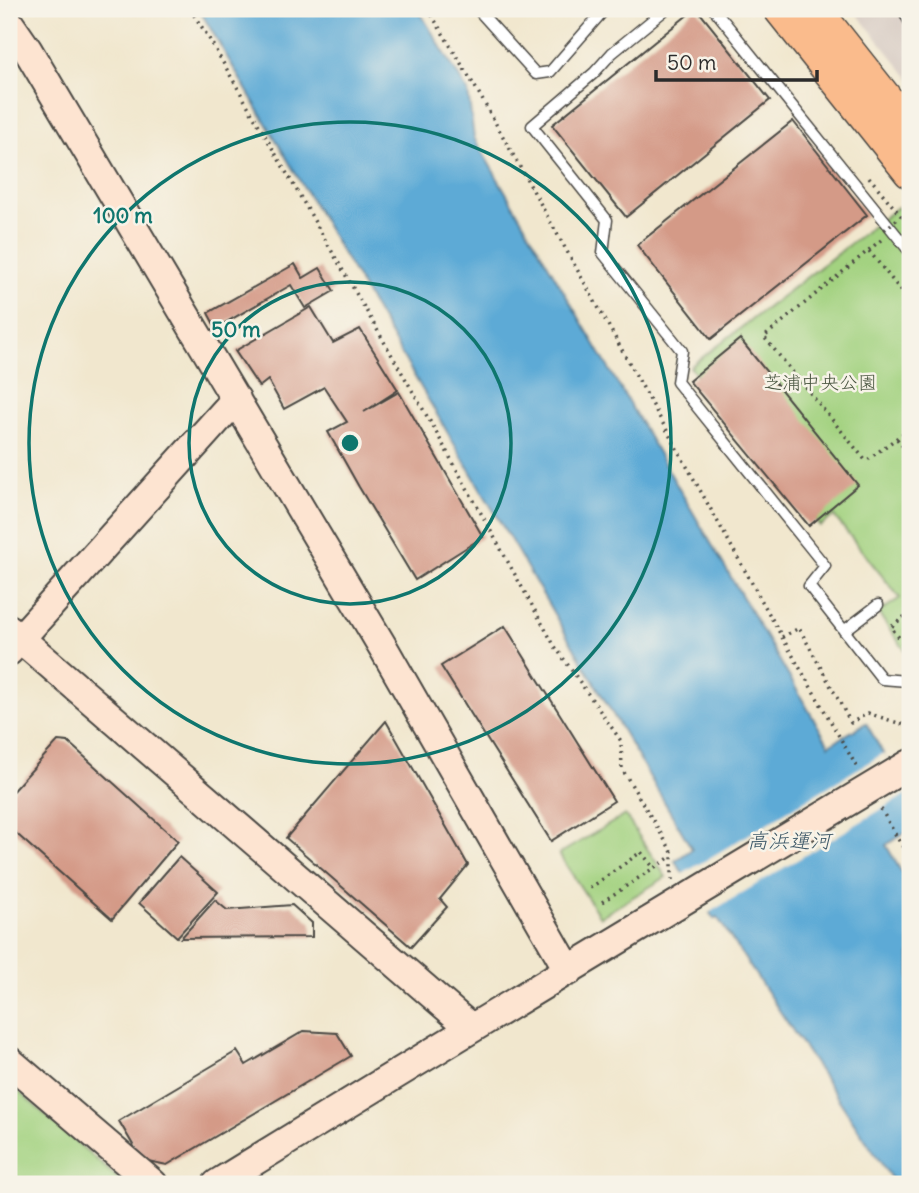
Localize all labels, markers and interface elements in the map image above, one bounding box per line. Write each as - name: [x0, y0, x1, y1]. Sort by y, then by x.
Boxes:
- scale bar: [656, 38, 818, 82]
- text: 50 m: [667, 49, 716, 76]
- text: 100 m: [93, 202, 153, 229]
- text: 50 m: [211, 316, 261, 343]
- park label: 芝浦中央公園: [763, 370, 877, 394]
- centre of rings: [338, 431, 362, 455]
- water label: 高浜運河: [747, 827, 834, 854]

